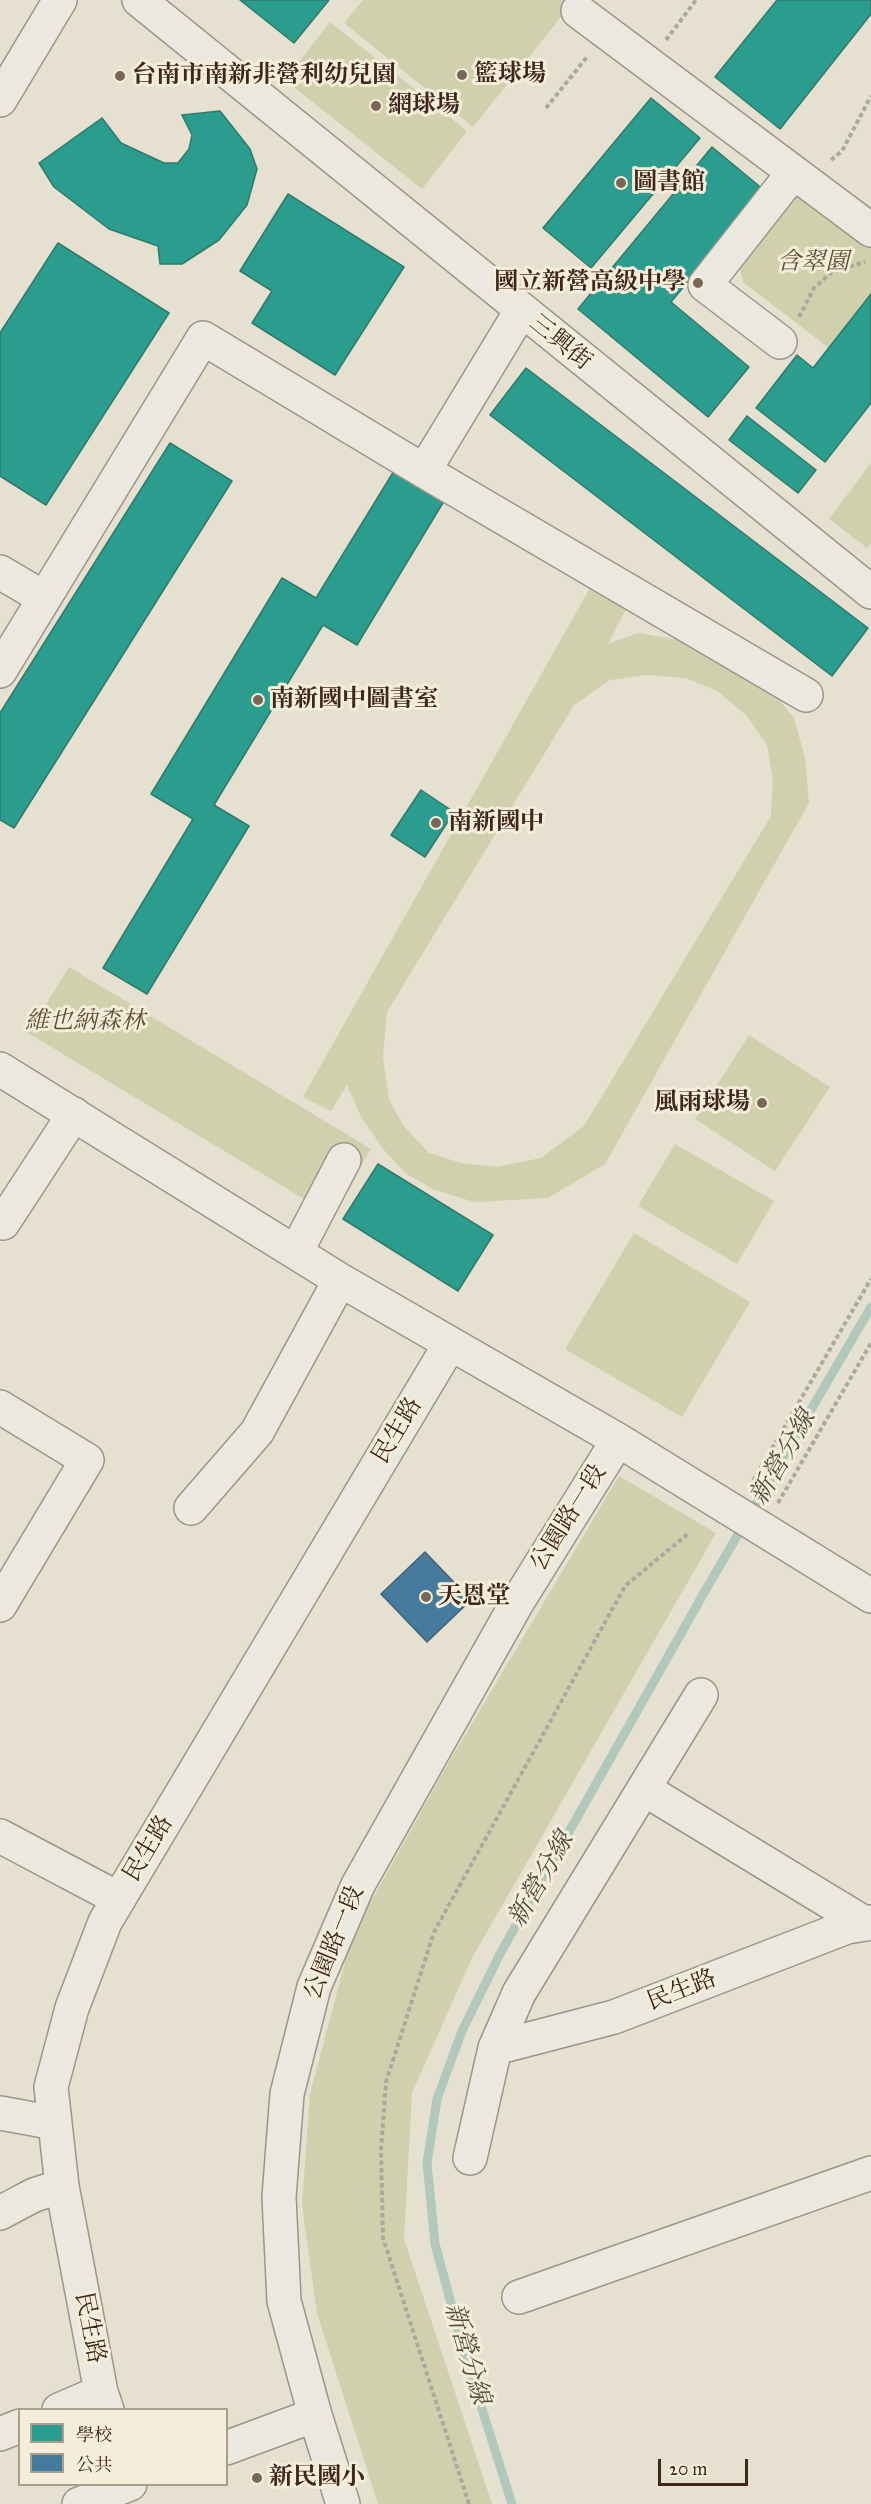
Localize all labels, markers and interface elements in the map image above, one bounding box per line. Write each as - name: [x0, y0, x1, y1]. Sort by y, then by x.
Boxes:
- place label: 籃球場: [474, 61, 546, 89]
- place label: 台南市南新非營利幼兒園: [132, 62, 396, 90]
- marker: 籃球場: [455, 68, 469, 82]
- marker: 台南市南新非營利幼兒園: [113, 69, 127, 83]
- place label: 網球場: [388, 92, 460, 120]
- marker: 網球場: [369, 99, 383, 113]
- place label: 圖書館: [633, 169, 705, 197]
- marker: 圖書館: [614, 176, 628, 190]
- park label: 含翠園: [777, 249, 849, 277]
- place label: 國立新營高級中學: [494, 269, 686, 297]
- marker: 國立新營高級中學: [691, 276, 705, 290]
- street label: 三興街: [523, 309, 597, 377]
- place label: 南新國中圖書室: [270, 686, 438, 714]
- marker: 南新國中圖書室: [251, 693, 265, 707]
- place label: 南新國中: [448, 809, 544, 837]
- marker: 南新國中: [429, 816, 443, 830]
- park label: 維也納森林: [25, 1008, 145, 1036]
- place label: 風雨球場: [654, 1089, 750, 1117]
- marker: 風雨球場: [755, 1096, 769, 1110]
- street label: 民生路: [367, 1393, 429, 1469]
- water label: 新營分線: [744, 1405, 824, 1511]
- street label: 公園路一段: [525, 1459, 613, 1577]
- place label: 天恩堂: [438, 1583, 510, 1611]
- marker: 天恩堂: [419, 1590, 433, 1604]
- street label: 民生路: [118, 1811, 180, 1887]
- water label: 新營分線: [502, 1827, 582, 1933]
- street label: 公園路一段: [299, 1882, 371, 2004]
- street label: 民生路: [643, 1965, 721, 2017]
- street label: 民生路: [68, 2290, 110, 2366]
- water label: 新營分線: [437, 2300, 495, 2408]
- legend: [18, 2408, 228, 2486]
- text: 學校: [76, 2424, 112, 2446]
- scale bar: [661, 2447, 751, 2485]
- text: 公共: [76, 2454, 112, 2476]
- text: 20 m: [669, 2458, 707, 2480]
- place label: 新民國小: [269, 2464, 365, 2492]
- marker: 新民國小: [250, 2471, 264, 2485]

